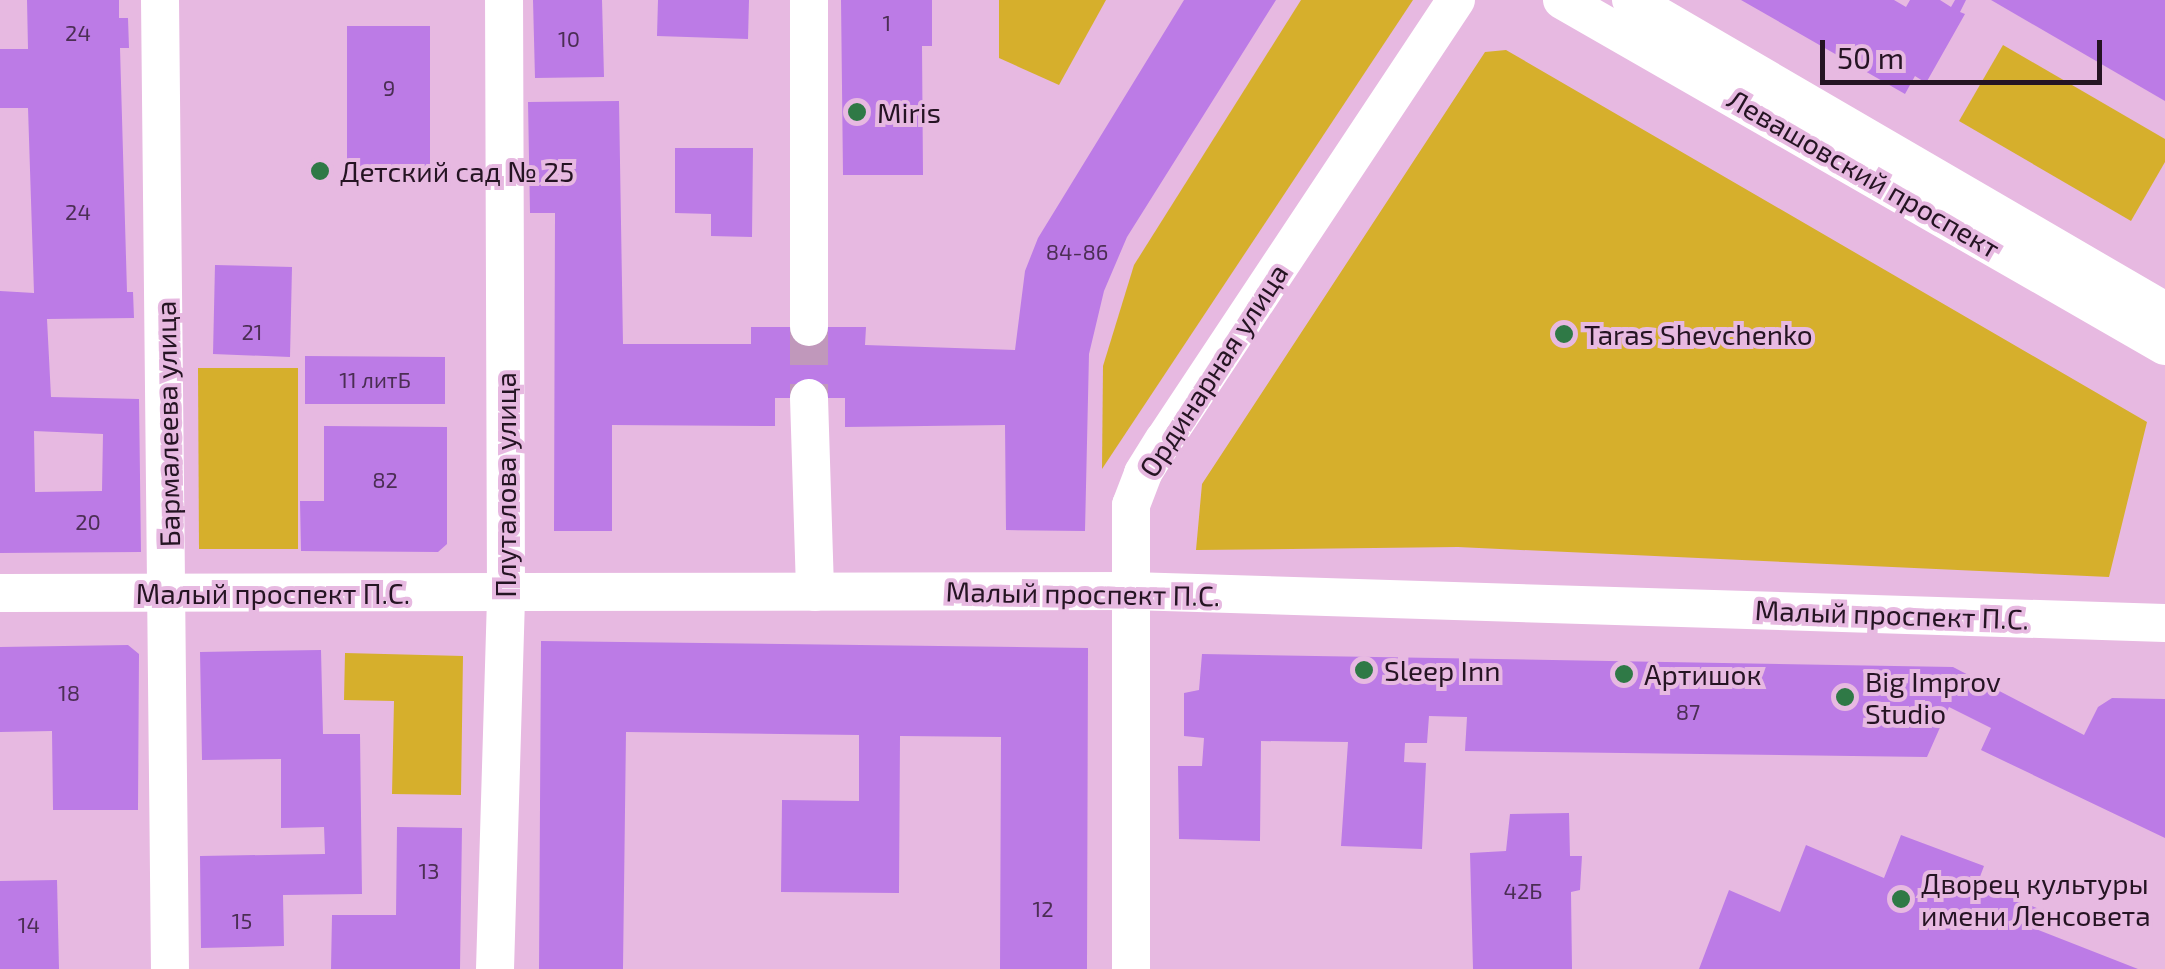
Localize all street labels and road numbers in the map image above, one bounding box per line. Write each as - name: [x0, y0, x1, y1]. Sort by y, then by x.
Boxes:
- street label: Левашовский проспект: [1722, 81, 2006, 265]
- street label: Ординарная улица: [1132, 257, 1294, 483]
- street label: Бармалеева улица: [148, 301, 186, 547]
- street label: Плуталова улица: [488, 372, 522, 598]
- street label: Малый проспект П.С.: [946, 574, 1220, 612]
- street label: Малый проспект П.С.: [136, 576, 410, 610]
- street label: Малый проспект П.С.: [1754, 592, 2030, 636]

